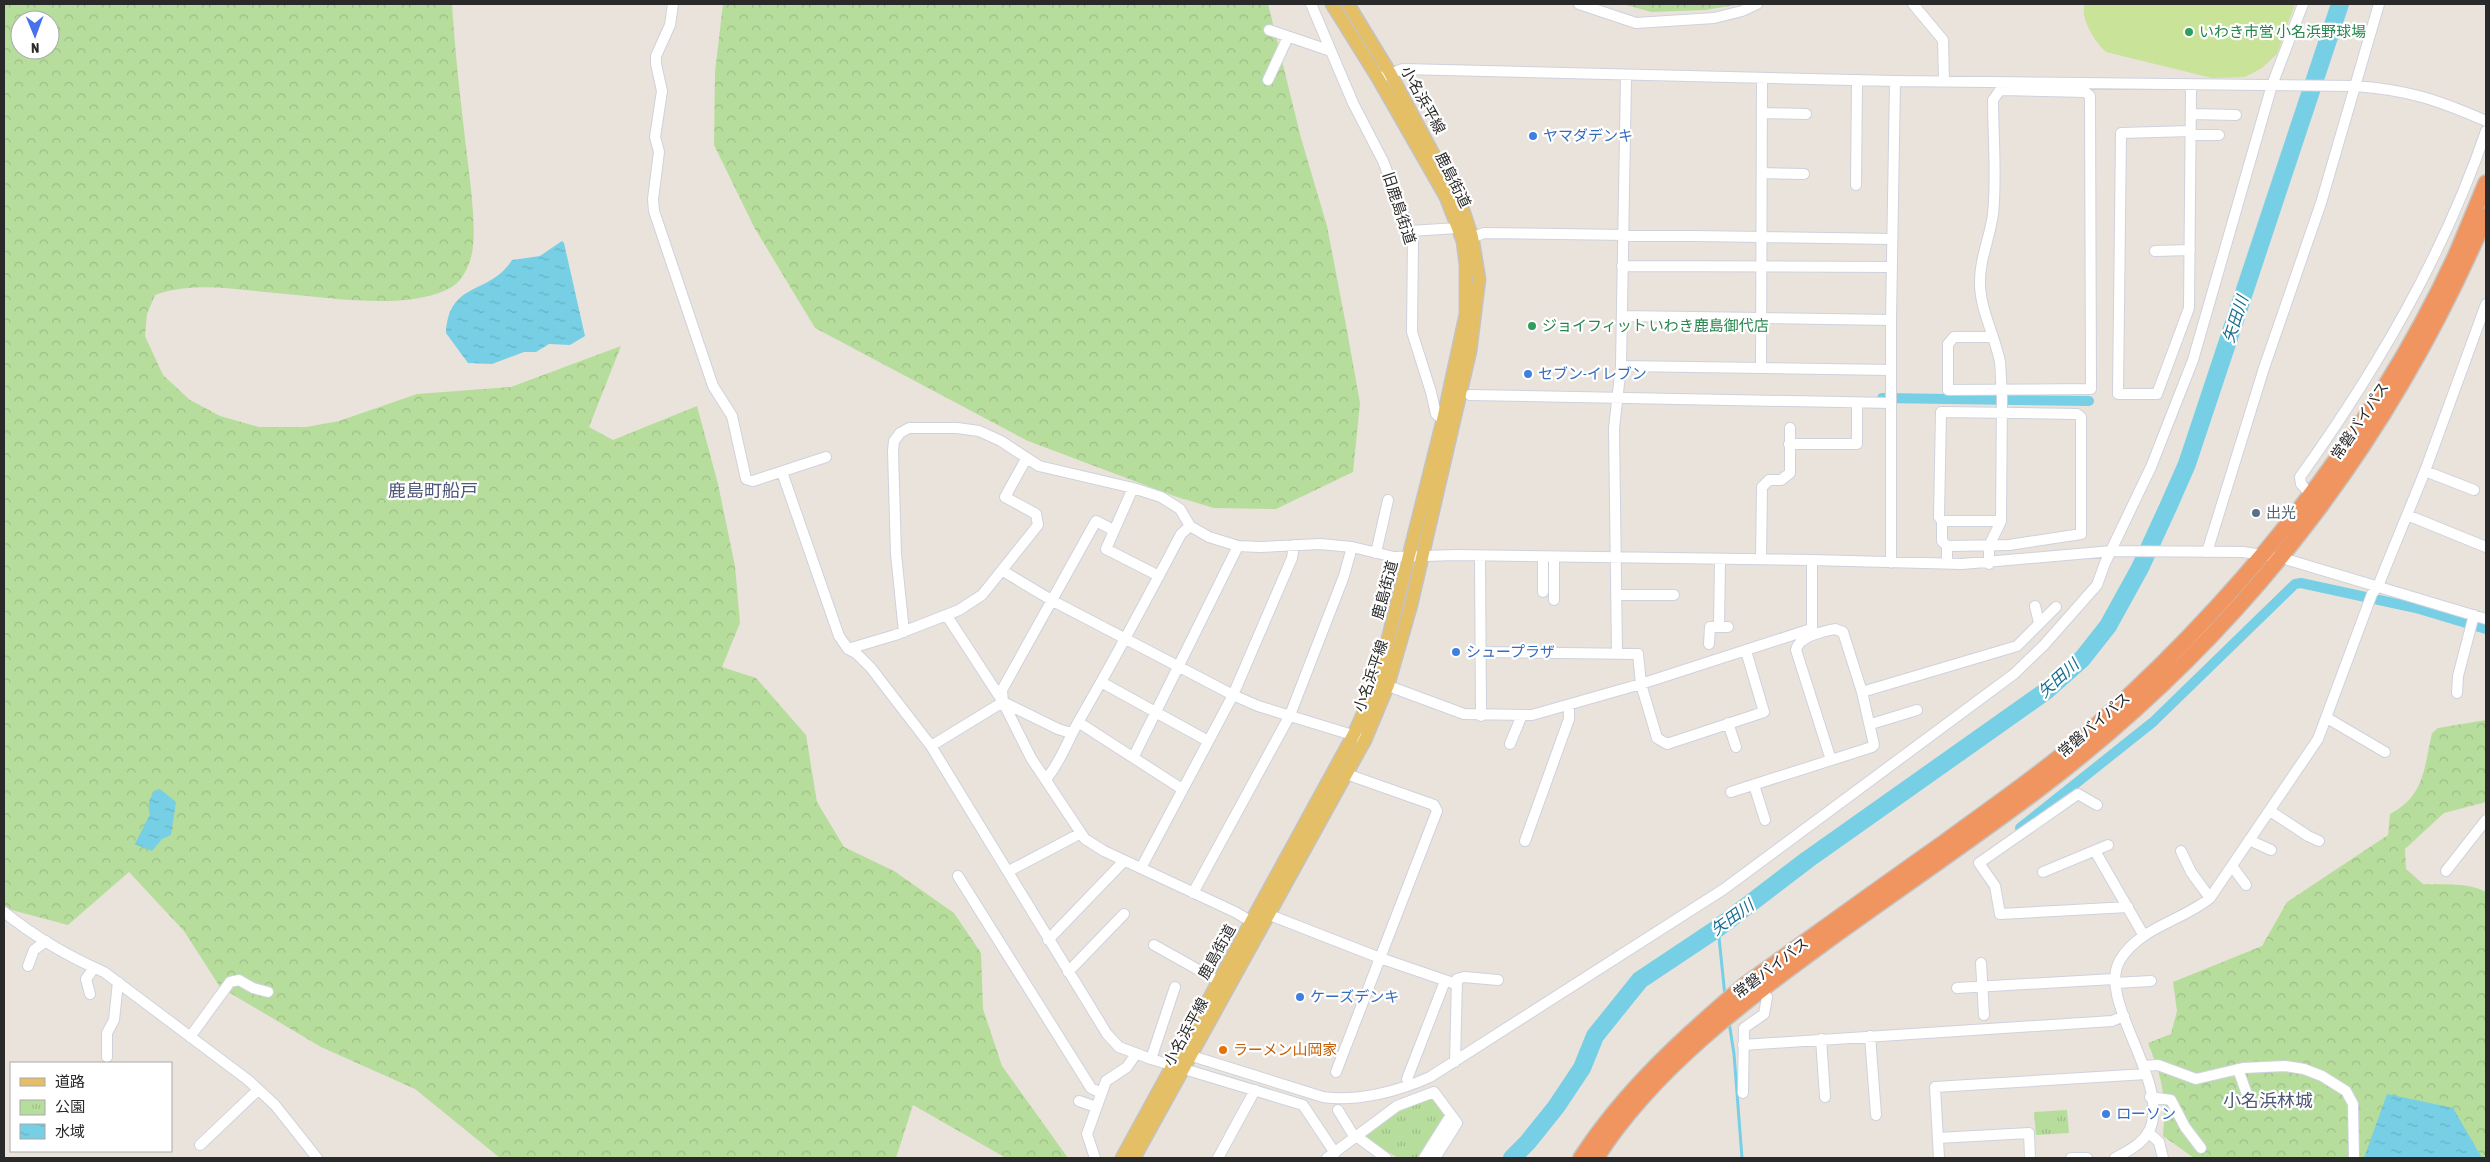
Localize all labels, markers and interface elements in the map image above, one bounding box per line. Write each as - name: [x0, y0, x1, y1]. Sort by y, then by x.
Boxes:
- north arrow: [10, 10, 60, 60]
- place label: いわき市営 小名浜野球場: [2199, 23, 2366, 40]
- marker: いわき市営 小名浜野球場: [2183, 26, 2195, 38]
- text: N: [31, 40, 39, 56]
- street label: 小名浜平線: [1398, 63, 1449, 137]
- place label: ヤマダデンキ: [1543, 127, 1633, 144]
- marker: ヤマダデンキ: [1527, 130, 1539, 142]
- street label: 鹿島街道: [1432, 149, 1475, 210]
- street label: 旧鹿島街道: [1380, 170, 1419, 246]
- water label: 矢田川: [2219, 291, 2252, 345]
- place label: ジョイフィット いわき鹿島御代店: [1542, 317, 1769, 334]
- marker: ジョイフィット いわき鹿島御代店: [1526, 320, 1538, 332]
- place label: セブン-イレブン: [1538, 365, 1647, 382]
- marker: セブン-イレブン: [1522, 368, 1534, 380]
- street label: 常磐バイパス: [2327, 379, 2392, 463]
- district label: 鹿島町船戸: [388, 480, 478, 501]
- place label: 出光: [2266, 504, 2296, 521]
- marker: 出光: [2250, 507, 2262, 519]
- street label: 鹿島街道: [1369, 559, 1400, 621]
- street label: 小名浜平線: [1350, 638, 1391, 714]
- place label: シュープラザ: [1466, 643, 1555, 660]
- marker: シュープラザ: [1450, 646, 1462, 658]
- water label: 矢田川: [2034, 654, 2083, 701]
- street label: 常磐バイパス: [2054, 689, 2133, 760]
- water label: 矢田川: [1707, 894, 1758, 938]
- street label: 鹿島街道: [1195, 921, 1239, 982]
- street label: 常磐バイパス: [1730, 934, 1812, 1001]
- place label: ケーズデンキ: [1310, 988, 1399, 1005]
- marker: ケーズデンキ: [1294, 991, 1306, 1003]
- street label: 小名浜平線: [1160, 995, 1211, 1069]
- place label: ラーメン山岡家: [1233, 1041, 1337, 1058]
- marker: ラーメン山岡家: [1217, 1044, 1229, 1056]
- legend: [10, 1062, 172, 1152]
- text: 道路: [55, 1073, 85, 1090]
- district label: 小名浜林城: [2223, 1090, 2313, 1111]
- text: 公園: [55, 1098, 85, 1115]
- place label: ローソン: [2116, 1105, 2176, 1122]
- marker: ローソン: [2100, 1108, 2112, 1120]
- text: 水域: [55, 1123, 85, 1140]

